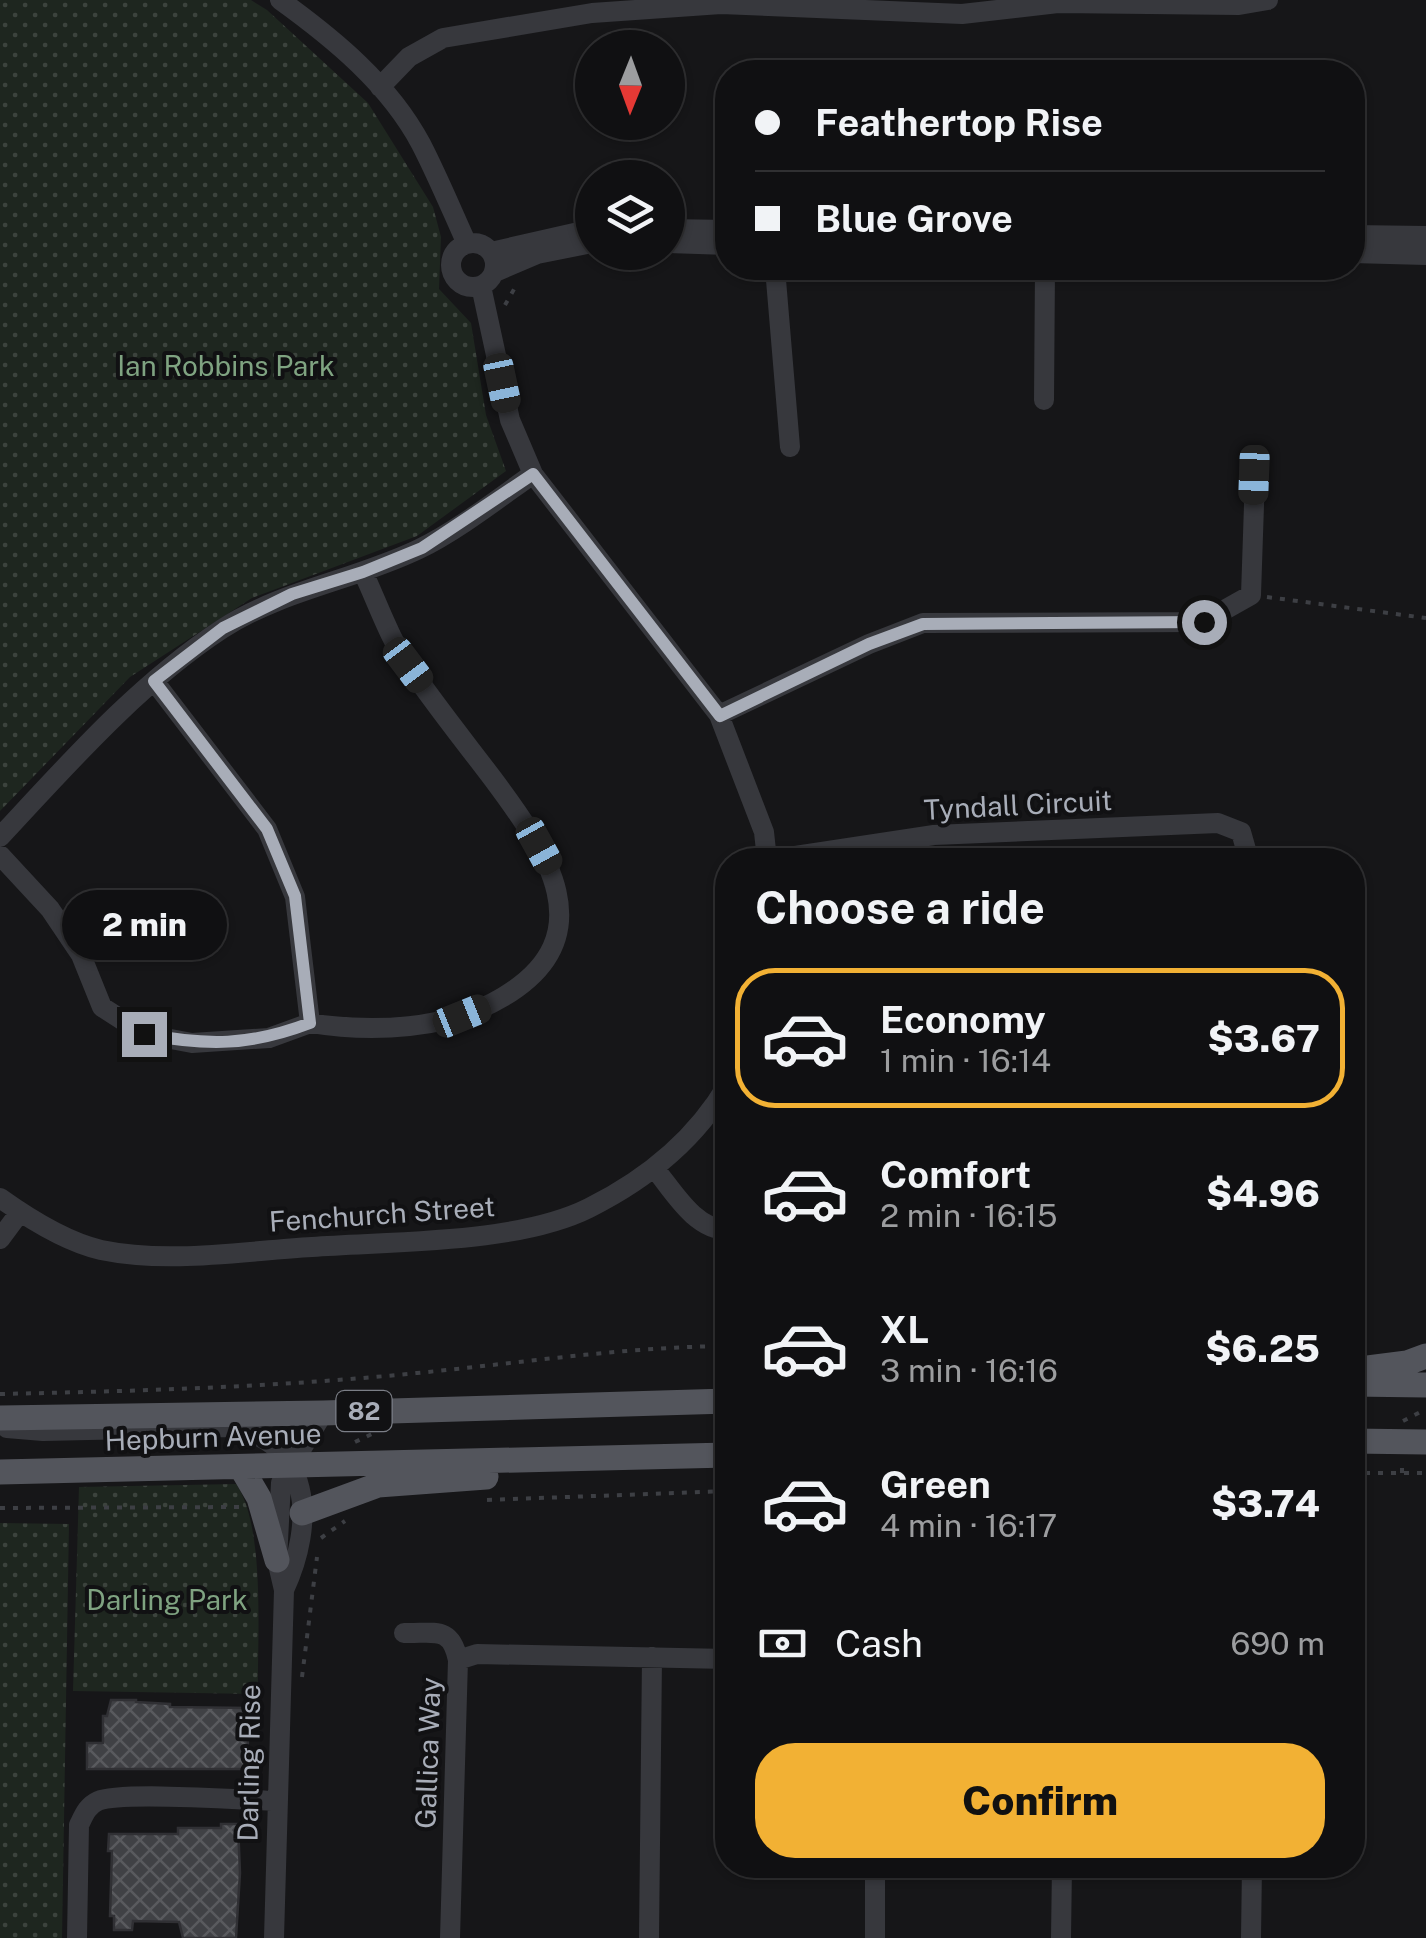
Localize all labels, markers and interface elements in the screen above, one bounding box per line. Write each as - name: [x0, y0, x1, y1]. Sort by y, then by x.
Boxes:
- north arrow: [575, 30, 685, 140]
- map controls: [575, 30, 685, 270]
- text: Feathertop Rise: [815, 100, 1103, 145]
- button: layers: [575, 160, 685, 270]
- text: Blue Grove: [815, 196, 1013, 241]
- park label: Ian Robbins Park: [117, 349, 335, 382]
- car: [481, 351, 523, 415]
- car: [1238, 444, 1270, 506]
- route start: [1182, 600, 1227, 645]
- car: [378, 632, 438, 698]
- street label: Tyndall Circuit: [923, 783, 1113, 826]
- car: [511, 812, 567, 880]
- text: Choose a ride: [755, 881, 1045, 934]
- callout: 2 min: [62, 889, 226, 959]
- text: 2 min: [102, 906, 187, 943]
- car: [429, 991, 495, 1041]
- icon: car: [760, 993, 850, 1083]
- text: Economy: [880, 997, 1046, 1042]
- route end: [122, 1012, 167, 1057]
- text: $3.67: [1207, 1016, 1320, 1061]
- text: 1 min · 16:14: [880, 1042, 1051, 1079]
- icon: car: [760, 1148, 850, 1238]
- text: Comfort: [880, 1152, 1031, 1197]
- text: $4.96: [1206, 1171, 1320, 1216]
- street label: Fenchurch Street: [268, 1189, 496, 1238]
- text: 2 min · 16:15: [880, 1197, 1058, 1234]
- icon: car: [760, 1303, 850, 1393]
- text: XL: [880, 1307, 929, 1352]
- text: $6.25: [1205, 1326, 1320, 1371]
- text: 3 min · 16:16: [880, 1352, 1058, 1389]
- road number: 82: [336, 1391, 392, 1431]
- street label: Hepburn Avenue: [104, 1416, 322, 1457]
- icon: car: [760, 1458, 850, 1548]
- text: Green: [880, 1462, 991, 1507]
- text: $3.74: [1211, 1481, 1320, 1526]
- text: 4 min · 16:17: [880, 1507, 1057, 1544]
- park label: Darling Park: [86, 1583, 248, 1616]
- icon: cash: [755, 1616, 810, 1671]
- text: Cash: [835, 1621, 923, 1666]
- text: 690 m: [1230, 1625, 1325, 1662]
- street label: Gallica Way: [408, 1677, 447, 1829]
- street label: Darling Rise: [231, 1684, 266, 1842]
- button: Confirm: [755, 1743, 1325, 1858]

